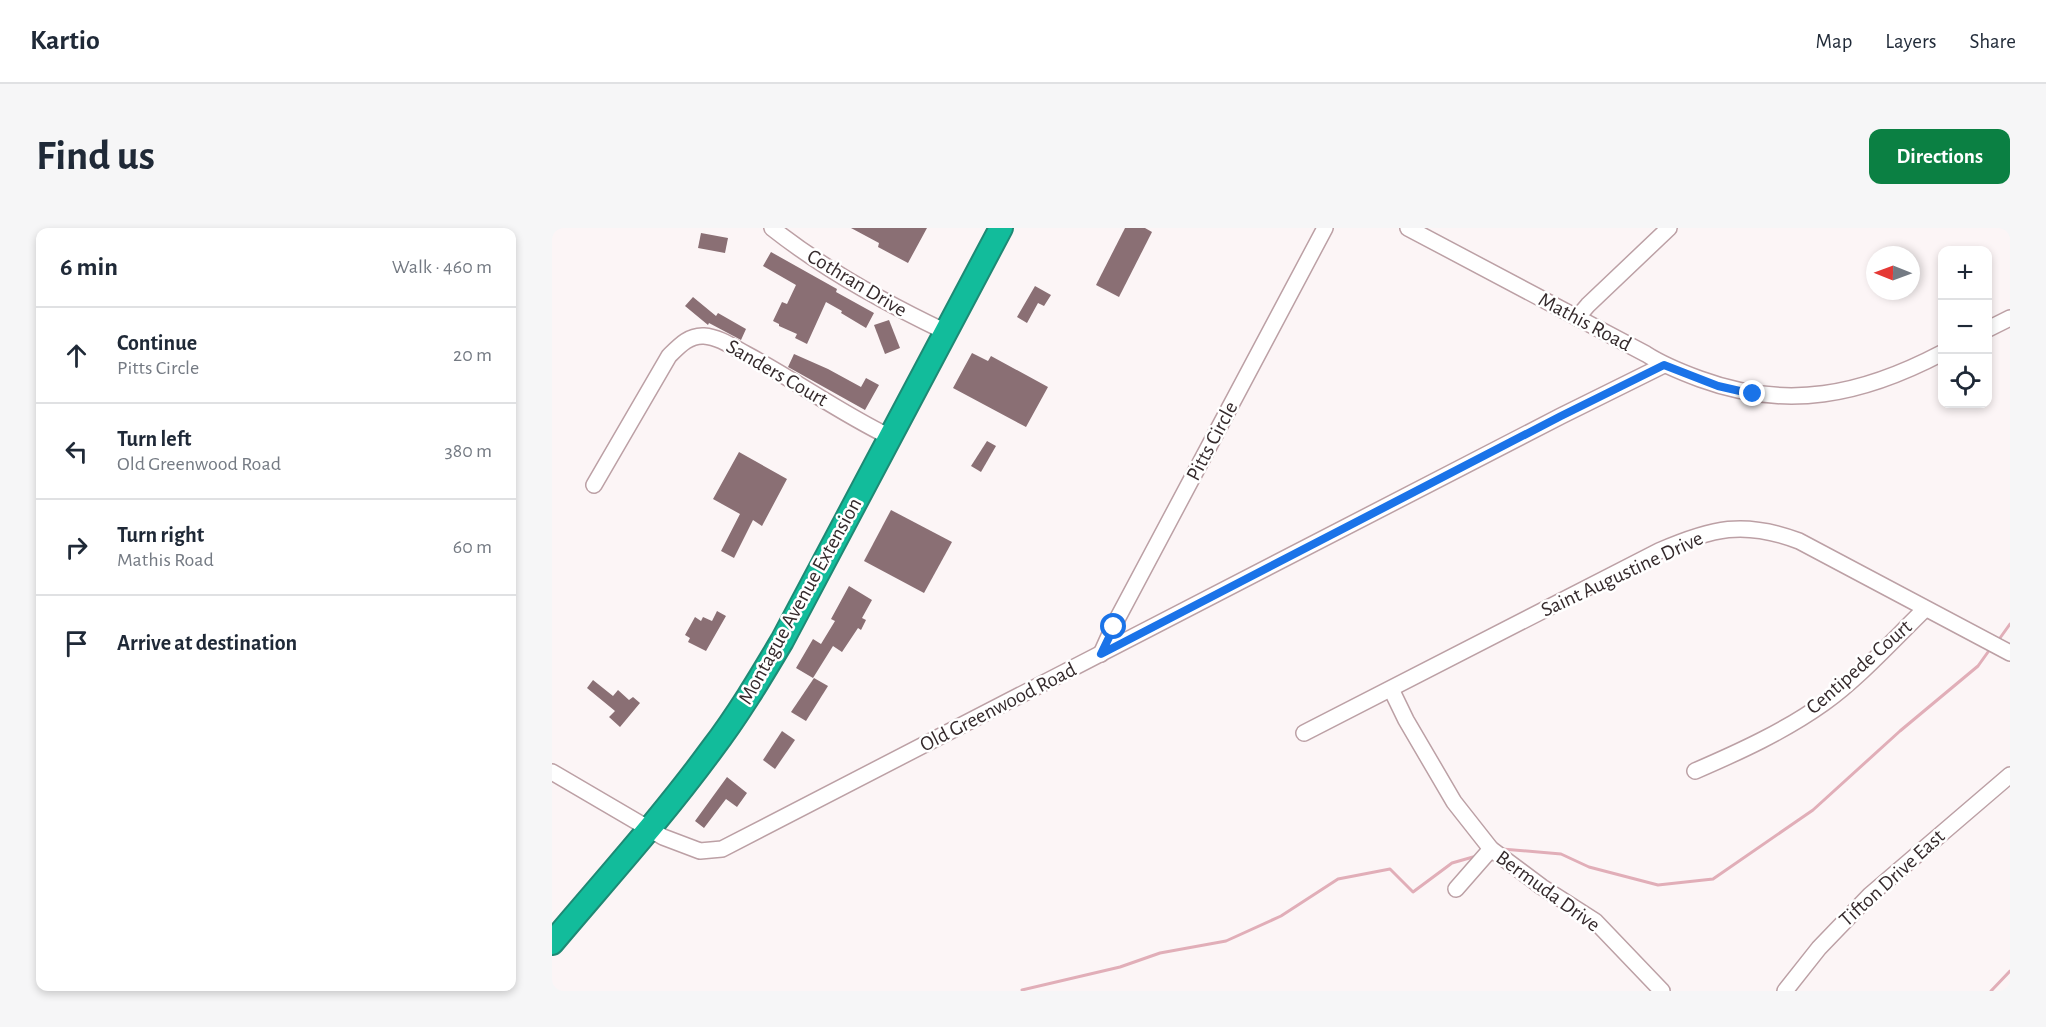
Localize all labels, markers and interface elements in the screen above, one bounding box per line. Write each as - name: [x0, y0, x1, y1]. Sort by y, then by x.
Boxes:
- text: Kartio: [30, 27, 100, 55]
- text: Map: [1816, 31, 1852, 52]
- text: Layers: [1885, 31, 1936, 52]
- text: Share: [1969, 31, 2016, 52]
- button: Directions: [1869, 129, 2010, 184]
- text: Find us: [36, 135, 155, 177]
- street label: Cothran Drive: [803, 245, 911, 321]
- north arrow: [1866, 246, 1920, 300]
- map controls: [1938, 246, 1992, 408]
- button: +: [1938, 246, 1992, 300]
- text: 6 min: [60, 254, 118, 280]
- text: Walk · 460 m: [392, 257, 492, 277]
- street label: Mathis Road: [1535, 289, 1635, 355]
- button: −: [1938, 300, 1992, 354]
- text: Continue: [117, 332, 197, 354]
- street label: Sanders Court: [723, 336, 832, 411]
- icon: ahead: [60, 339, 93, 372]
- text: 20 m: [453, 345, 492, 365]
- button: locate: [1938, 354, 1992, 408]
- text: Pitts Circle: [117, 358, 199, 378]
- route end: [1739, 380, 1765, 406]
- street label: Pitts Circle: [1182, 398, 1242, 484]
- text: Turn left: [117, 428, 191, 450]
- icon: left: [60, 435, 93, 468]
- text: 380 m: [444, 441, 492, 461]
- text: Old Greenwood Road: [117, 454, 281, 474]
- street label: Montague Avenue Extension: [735, 494, 865, 708]
- text: Turn right: [117, 524, 204, 546]
- street label: Saint Augustine Drive: [1538, 527, 1706, 621]
- icon: right: [60, 531, 93, 564]
- text: 60 m: [453, 537, 492, 557]
- text: Mathis Road: [117, 550, 214, 570]
- route start: [1100, 613, 1126, 639]
- street label: Centipede Court: [1802, 616, 1916, 718]
- icon: arrive: [60, 627, 93, 660]
- text: Arrive at destination: [117, 632, 297, 654]
- street label: Old Greenwood Road: [917, 659, 1080, 755]
- street label: Tifton Drive East: [1835, 825, 1949, 931]
- street label: Bermuda Drive: [1492, 846, 1604, 936]

